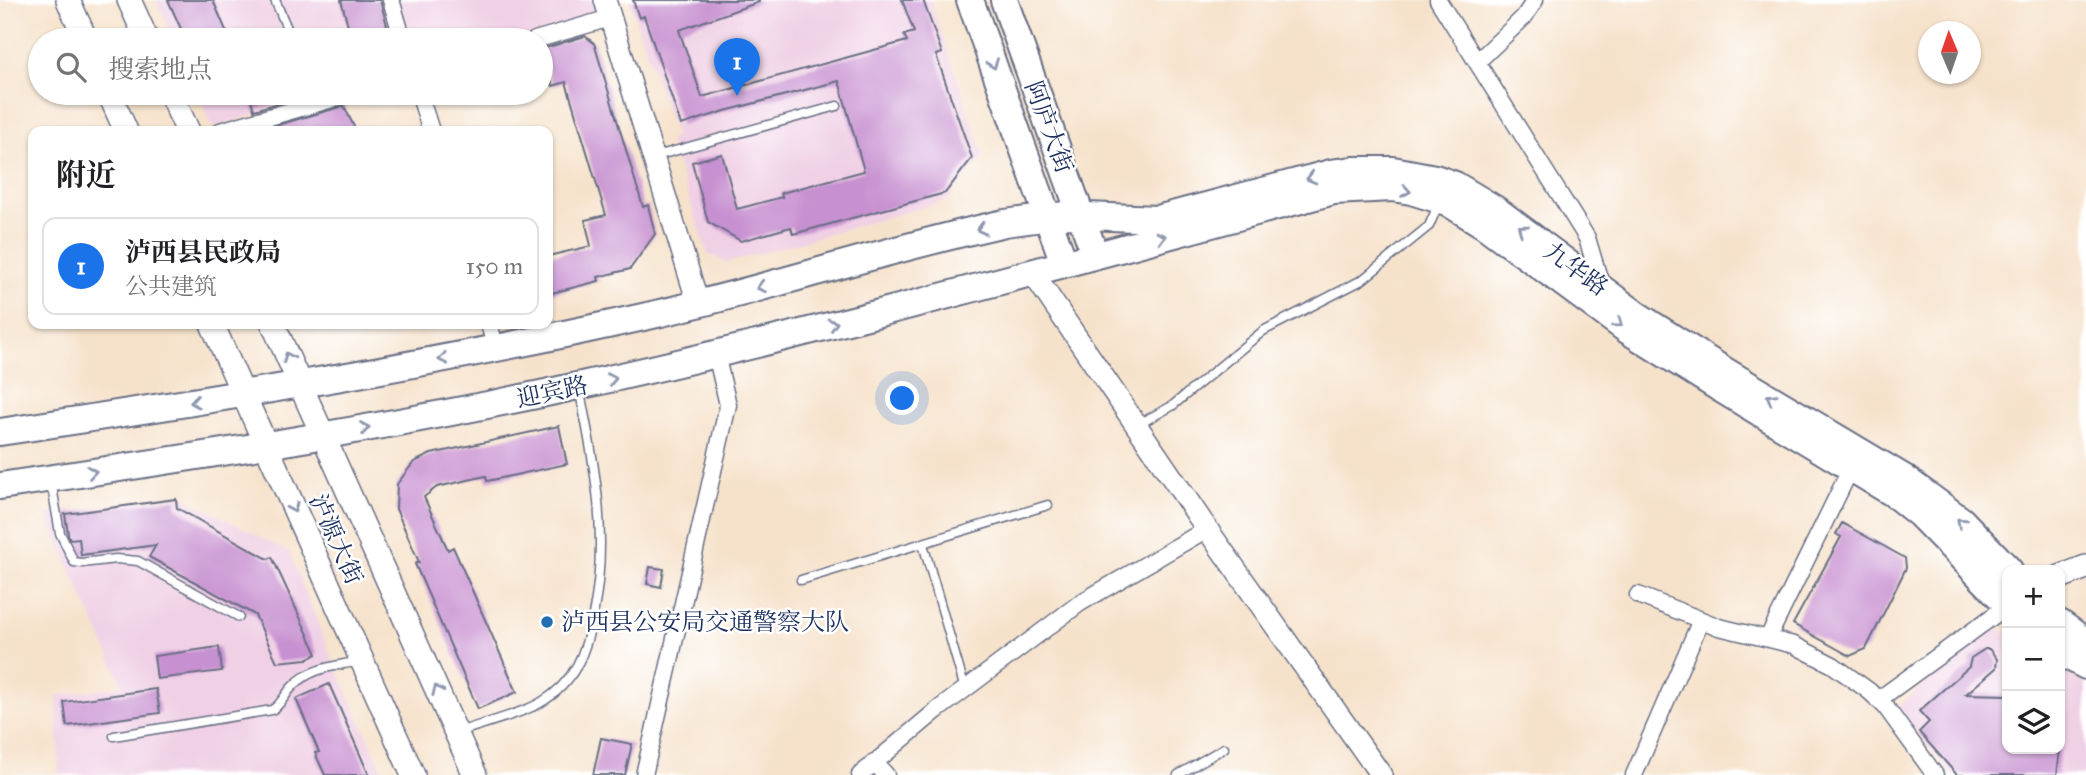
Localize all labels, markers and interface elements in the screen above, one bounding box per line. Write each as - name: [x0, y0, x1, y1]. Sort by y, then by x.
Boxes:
- north arrow: [1918, 21, 1981, 84]
- search box: [28, 28, 553, 105]
- pin: 1: [714, 38, 760, 96]
- icon: search: [52, 48, 90, 86]
- text: 搜索地点: [108, 53, 212, 85]
- one-way arrow: [985, 58, 999, 70]
- street label: 阿庐大街: [1018, 77, 1080, 177]
- text: 附近: [56, 157, 116, 193]
- one-way arrow: [1305, 170, 1317, 184]
- one-way arrow: [1400, 182, 1412, 197]
- one-way arrow: [975, 221, 987, 235]
- one-way arrow: [1517, 225, 1530, 238]
- one-way arrow: [1155, 231, 1167, 246]
- text: 泸西县民政局: [125, 236, 281, 268]
- street label: 九华路: [1538, 236, 1614, 302]
- text: 1: [76, 252, 86, 280]
- text: 150 m: [466, 252, 523, 280]
- text: 公共建筑: [125, 272, 217, 300]
- one-way arrow: [755, 279, 767, 294]
- one-way arrow: [1610, 315, 1623, 327]
- one-way arrow: [826, 318, 838, 332]
- one-way arrow: [437, 351, 449, 366]
- one-way arrow: [282, 352, 296, 365]
- street label: 迎宾路: [514, 370, 590, 414]
- one-way arrow: [606, 372, 618, 387]
- your location: [885, 381, 919, 415]
- one-way arrow: [1765, 393, 1778, 406]
- one-way arrow: [189, 395, 201, 410]
- one-way arrow: [359, 422, 371, 437]
- one-way arrow: [86, 465, 98, 480]
- street label: 泸源大街: [303, 489, 369, 589]
- one-way arrow: [285, 501, 299, 513]
- one-way arrow: [1957, 518, 1970, 530]
- map controls: [2002, 565, 2065, 754]
- button: +: [2002, 565, 2065, 628]
- place label: 泸西县公安局交通警察大队: [561, 607, 849, 637]
- marker: 泸西县公安局交通警察大队: [539, 614, 555, 630]
- button: −: [2002, 628, 2065, 691]
- one-way arrow: [432, 685, 446, 698]
- button: layers: [2002, 691, 2065, 754]

